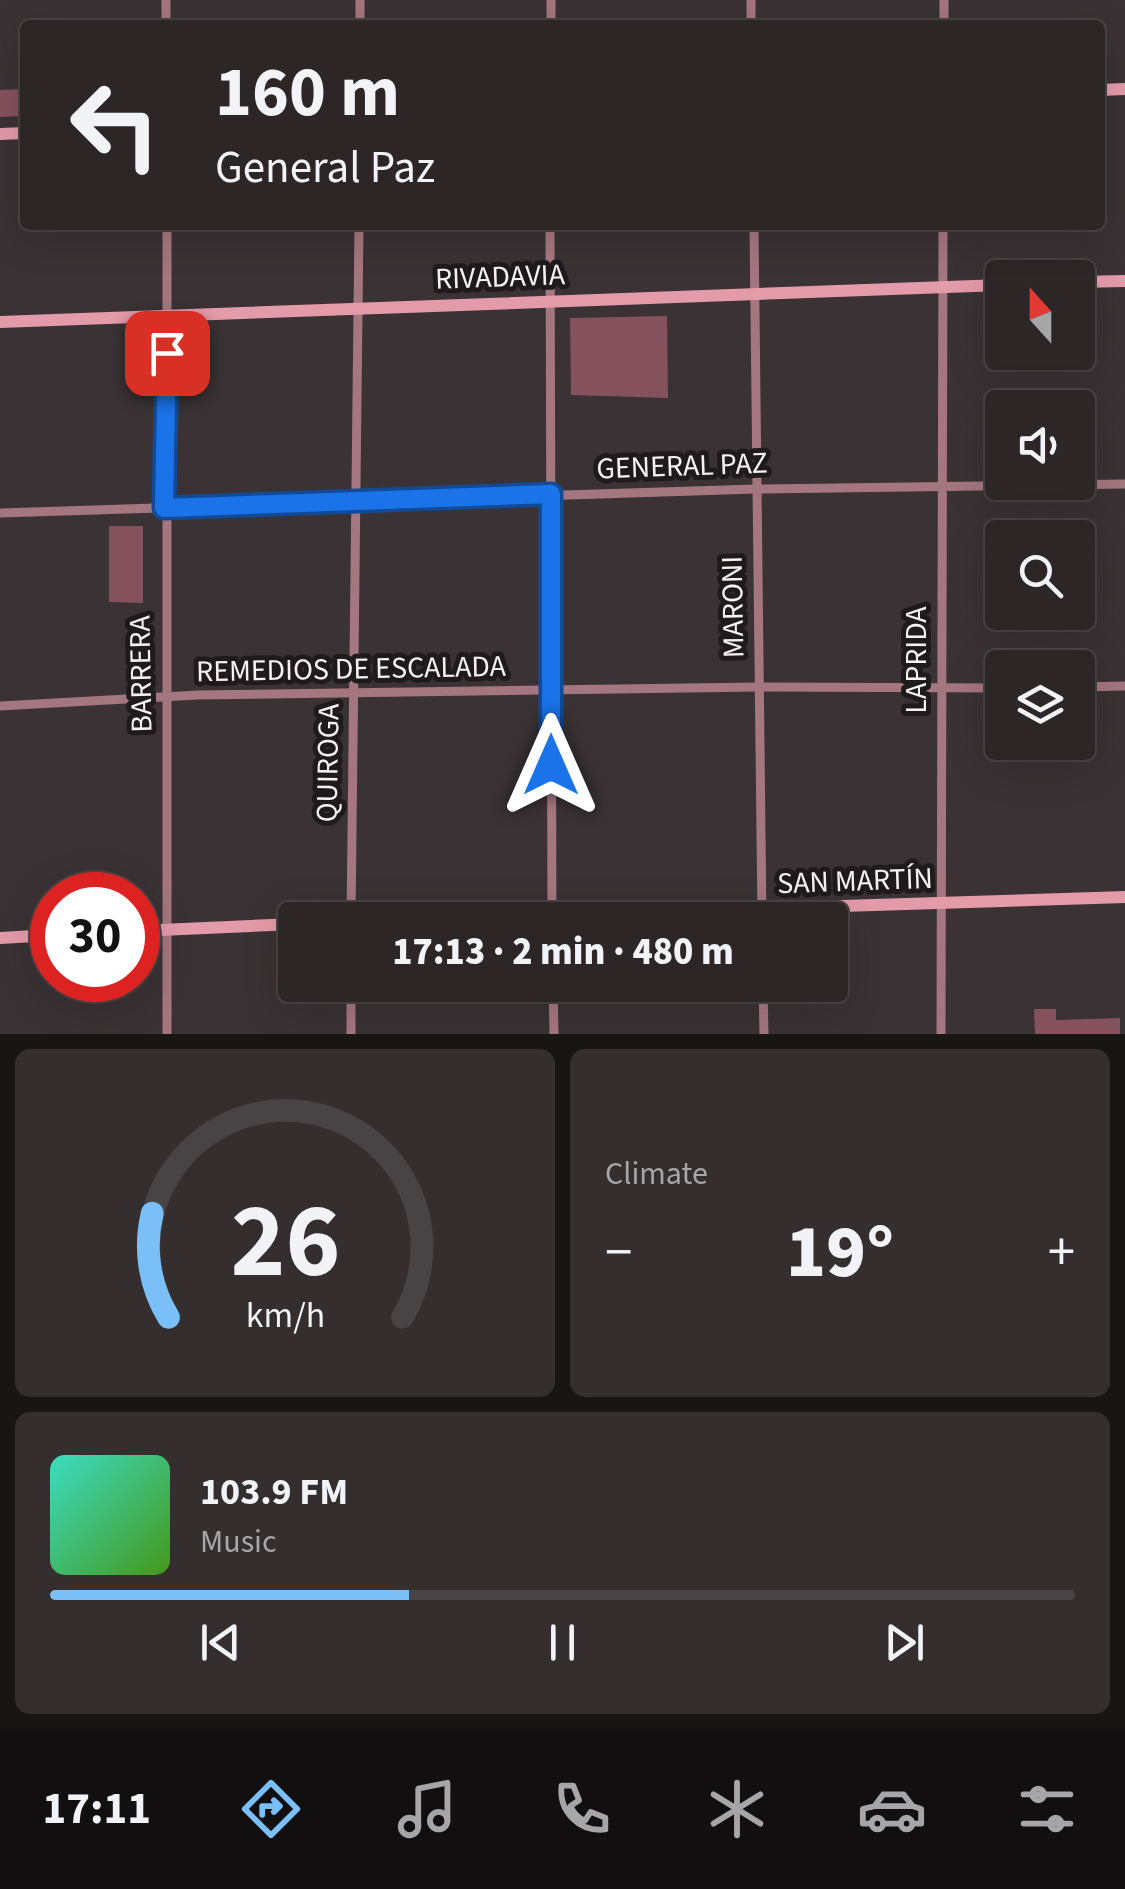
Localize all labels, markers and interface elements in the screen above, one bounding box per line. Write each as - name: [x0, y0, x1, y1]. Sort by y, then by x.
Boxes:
- text: 160 m: [215, 43, 400, 143]
- icon: left: [50, 60, 180, 190]
- text: General Paz: [215, 136, 435, 200]
- street label: RIVADAVIA: [434, 253, 566, 301]
- north arrow: [985, 260, 1095, 370]
- map controls: [985, 260, 1095, 760]
- pin: [125, 311, 210, 396]
- icon: arrive: [140, 326, 195, 381]
- button: sound: [985, 390, 1095, 500]
- street label: GENERAL PAZ: [596, 442, 768, 490]
- button: search: [985, 520, 1095, 630]
- street label: MARONI: [711, 555, 755, 659]
- street label: LAPRIDA: [895, 606, 938, 714]
- street label: BARRERA: [118, 614, 164, 733]
- street label: REMEDIOS DE ESCALADA: [196, 645, 507, 693]
- button: layers: [985, 650, 1095, 760]
- street label: QUIROGA: [305, 703, 351, 823]
- position arrow: [499, 713, 603, 817]
- street label: SAN MARTÍN: [776, 857, 934, 905]
- speed limit sign: 30: [30, 872, 160, 1002]
- text: 17:13 · 2 min · 480 m: [392, 925, 734, 979]
- text: Climate: [605, 1151, 708, 1197]
- text: 26: [230, 1169, 340, 1317]
- text: 19°: [786, 1199, 894, 1306]
- text: −: [605, 1214, 632, 1292]
- text: +: [1048, 1214, 1075, 1292]
- text: km/h: [245, 1290, 325, 1341]
- text: 103.9 FM: [200, 1465, 348, 1519]
- text: Music: [200, 1519, 277, 1565]
- icon: previous: [193, 1615, 248, 1670]
- icon: pause: [535, 1615, 590, 1670]
- icon: next: [877, 1615, 932, 1670]
- icon: directions: [236, 1774, 306, 1844]
- icon: music: [392, 1774, 462, 1844]
- icon: phone: [547, 1774, 617, 1844]
- icon: climate: [702, 1774, 772, 1844]
- icon: car: [857, 1774, 927, 1844]
- icon: filters: [1012, 1774, 1082, 1844]
- text: 17:11: [43, 1777, 151, 1841]

